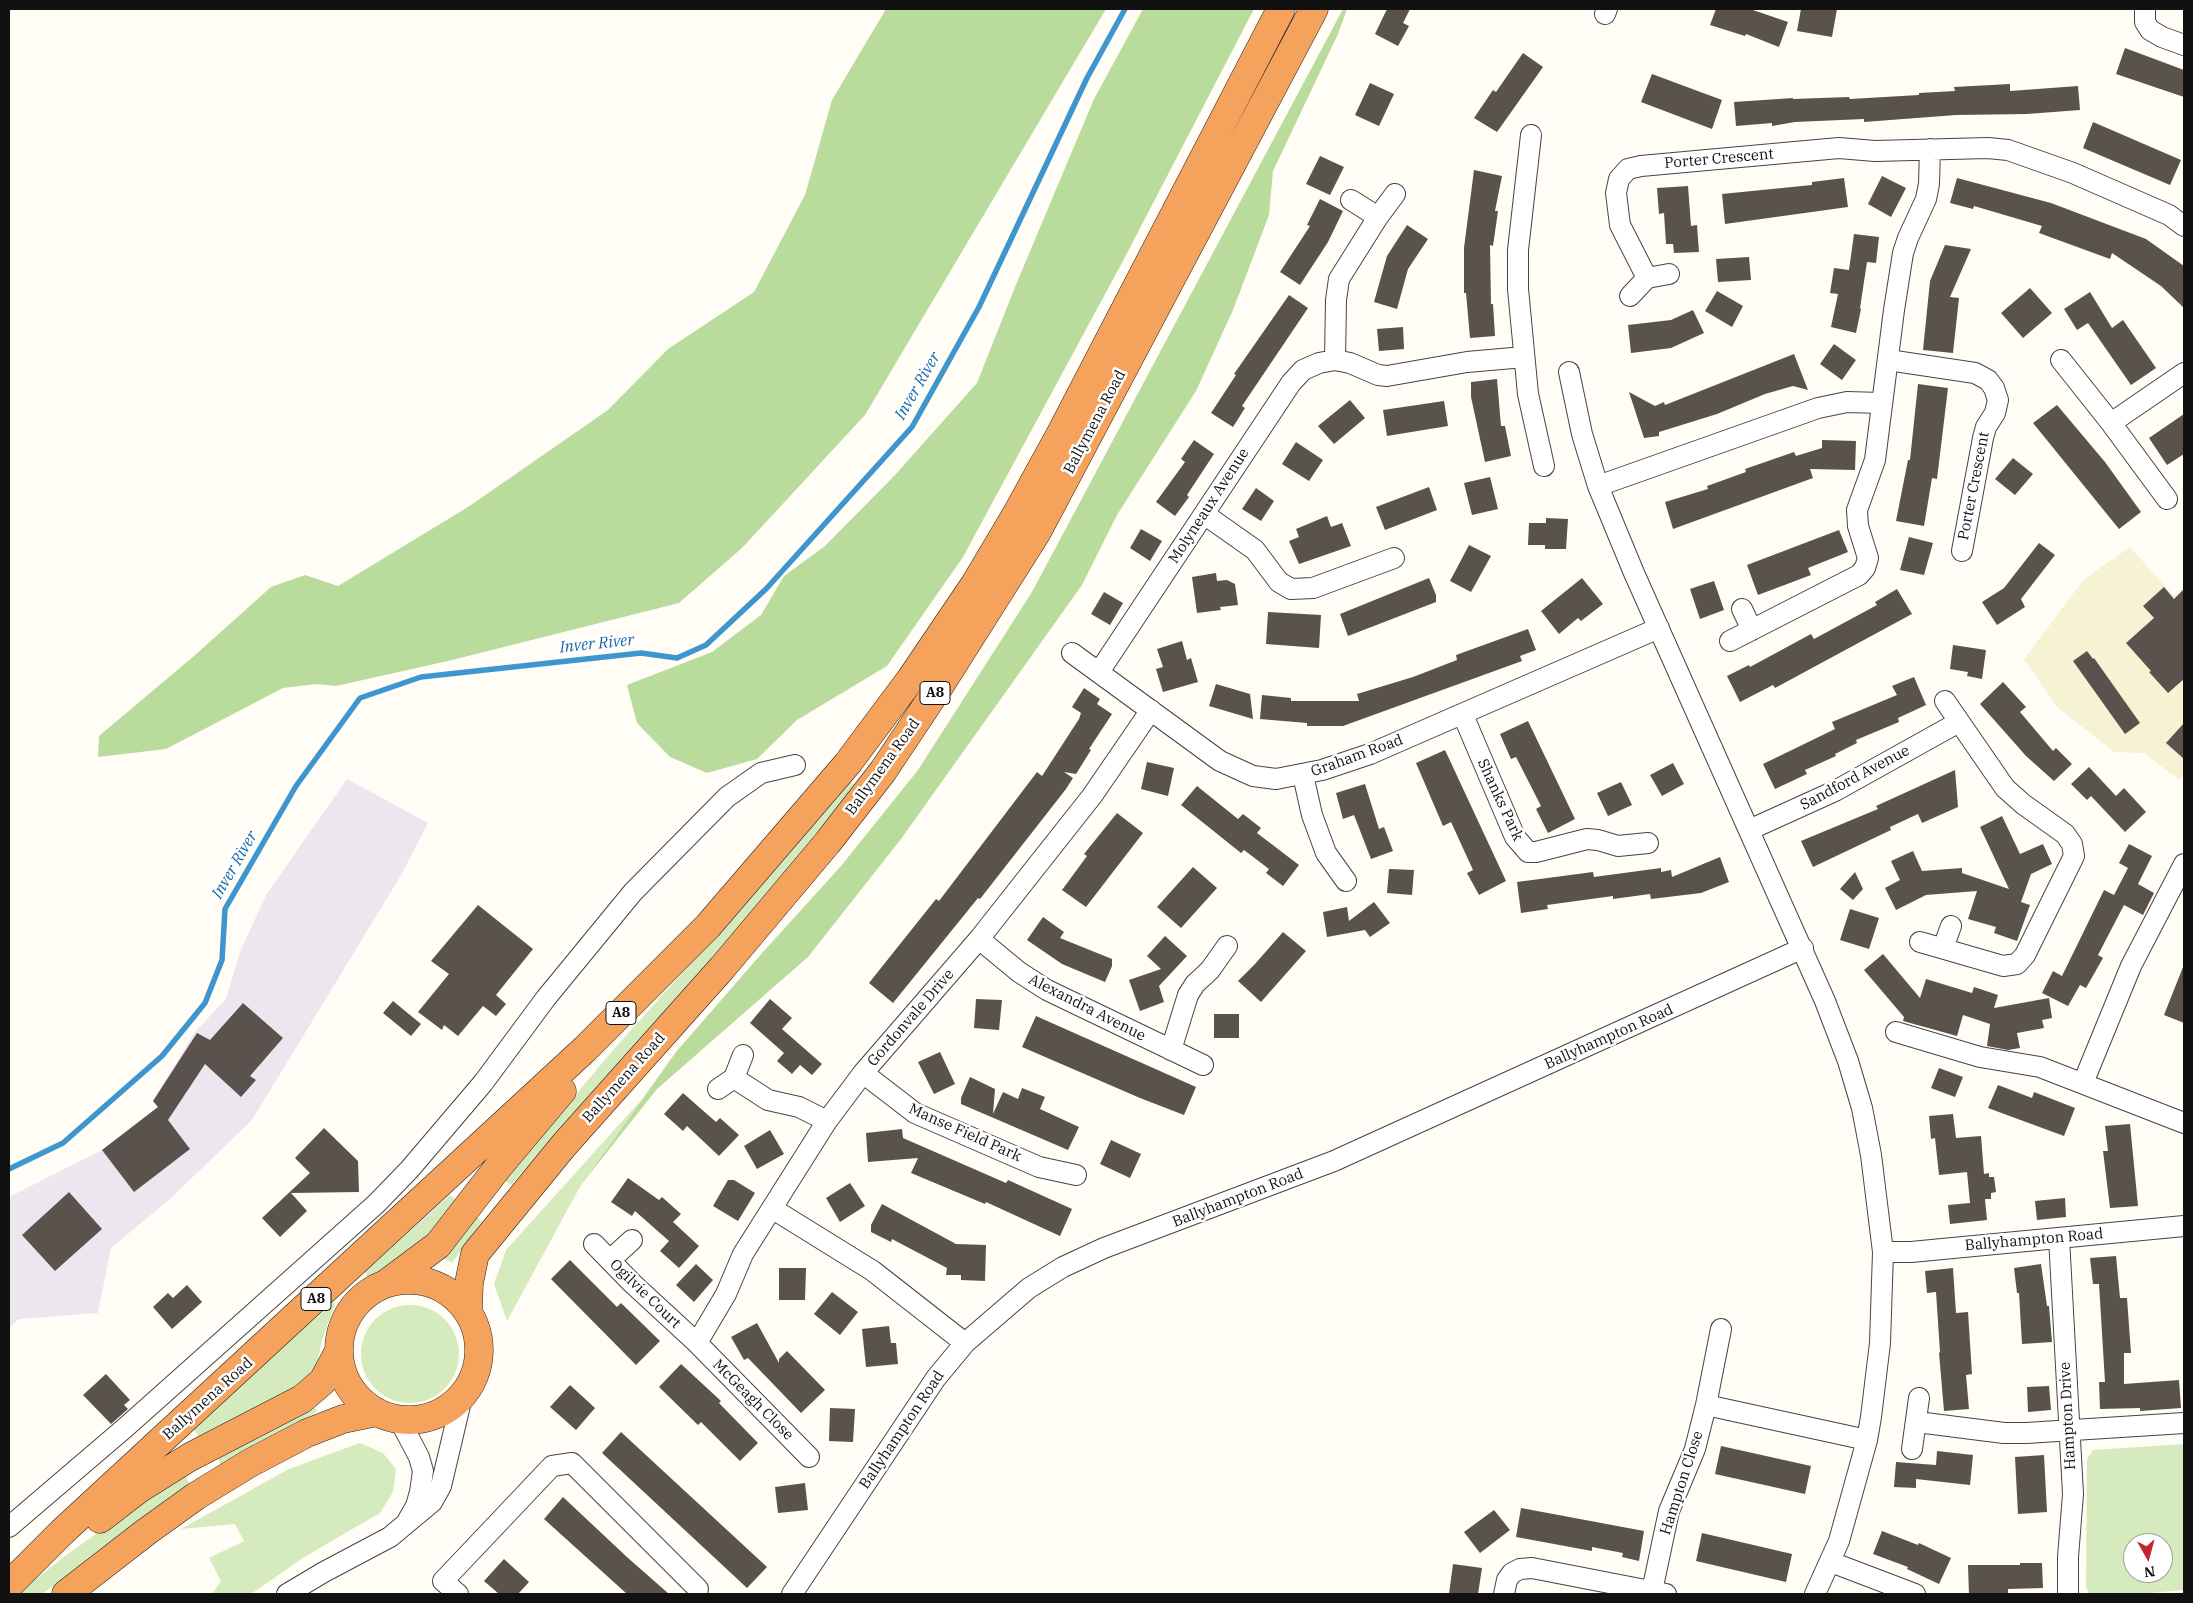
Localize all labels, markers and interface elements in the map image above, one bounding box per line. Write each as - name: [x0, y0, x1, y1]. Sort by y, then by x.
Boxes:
- street label: Porter Crescent: [1664, 145, 1774, 173]
- water label: Inver River: [891, 349, 945, 423]
- street label: Ballymena Road: [1060, 367, 1130, 477]
- street label: Porter Crescent: [1955, 430, 1993, 542]
- street label: Molyneaux Avenue: [1165, 445, 1253, 567]
- water label: Inver River: [559, 631, 635, 657]
- road number: A8: [920, 681, 950, 704]
- street label: Ballymena Road: [842, 715, 924, 819]
- street label: Graham Road: [1308, 731, 1406, 781]
- street label: Sandford Avenue: [1797, 742, 1913, 814]
- street label: Shanks Park: [1473, 756, 1527, 844]
- water label: Inver River: [208, 828, 262, 902]
- street label: Gordonvale Drive: [864, 966, 958, 1070]
- street label: Alexandra Avenue: [1025, 971, 1149, 1045]
- road number: A8: [606, 1001, 636, 1024]
- street label: Ballyhampton Road: [1542, 1001, 1676, 1073]
- street label: Ballymena Road: [579, 1029, 669, 1127]
- street label: Manse Field Park: [906, 1100, 1024, 1166]
- street label: Ballyhampton Road: [1170, 1165, 1306, 1231]
- street label: Ballyhampton Road: [1964, 1225, 2104, 1255]
- street label: Ogilvie Court: [606, 1256, 684, 1332]
- road number: A8: [301, 1288, 331, 1310]
- street label: Ballymena Road: [159, 1354, 257, 1444]
- street label: McGeagh Close: [709, 1356, 797, 1444]
- street label: Hampton Drive: [2056, 1362, 2080, 1470]
- street label: Ballyhampton Road: [856, 1367, 948, 1493]
- street label: Hampton Close: [1657, 1429, 1707, 1537]
- north arrow: [2123, 1533, 2173, 1583]
- text: N: [2143, 1562, 2156, 1582]

